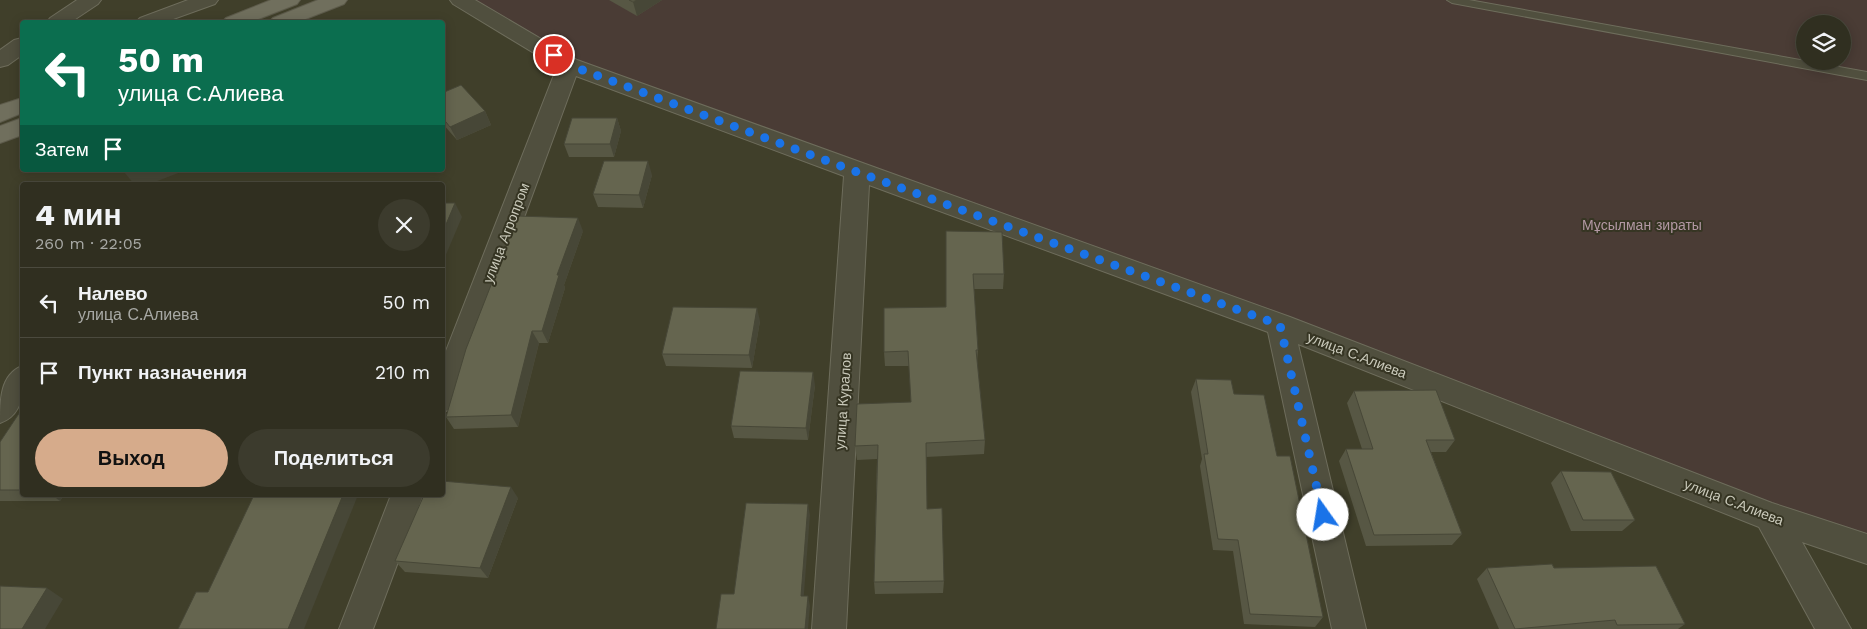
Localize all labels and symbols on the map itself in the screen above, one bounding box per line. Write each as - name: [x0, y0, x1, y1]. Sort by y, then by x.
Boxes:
- pin: [533, 34, 575, 76]
- street label: улица Агропром: [480, 181, 532, 285]
- park label: Мұсылман зираты: [1582, 217, 1702, 233]
- street label: улица С.Алиева: [1305, 329, 1409, 381]
- street label: улица Куралов: [832, 352, 854, 450]
- street label: улица С.Алиева: [1682, 476, 1786, 528]
- position arrow: [1296, 488, 1348, 540]

